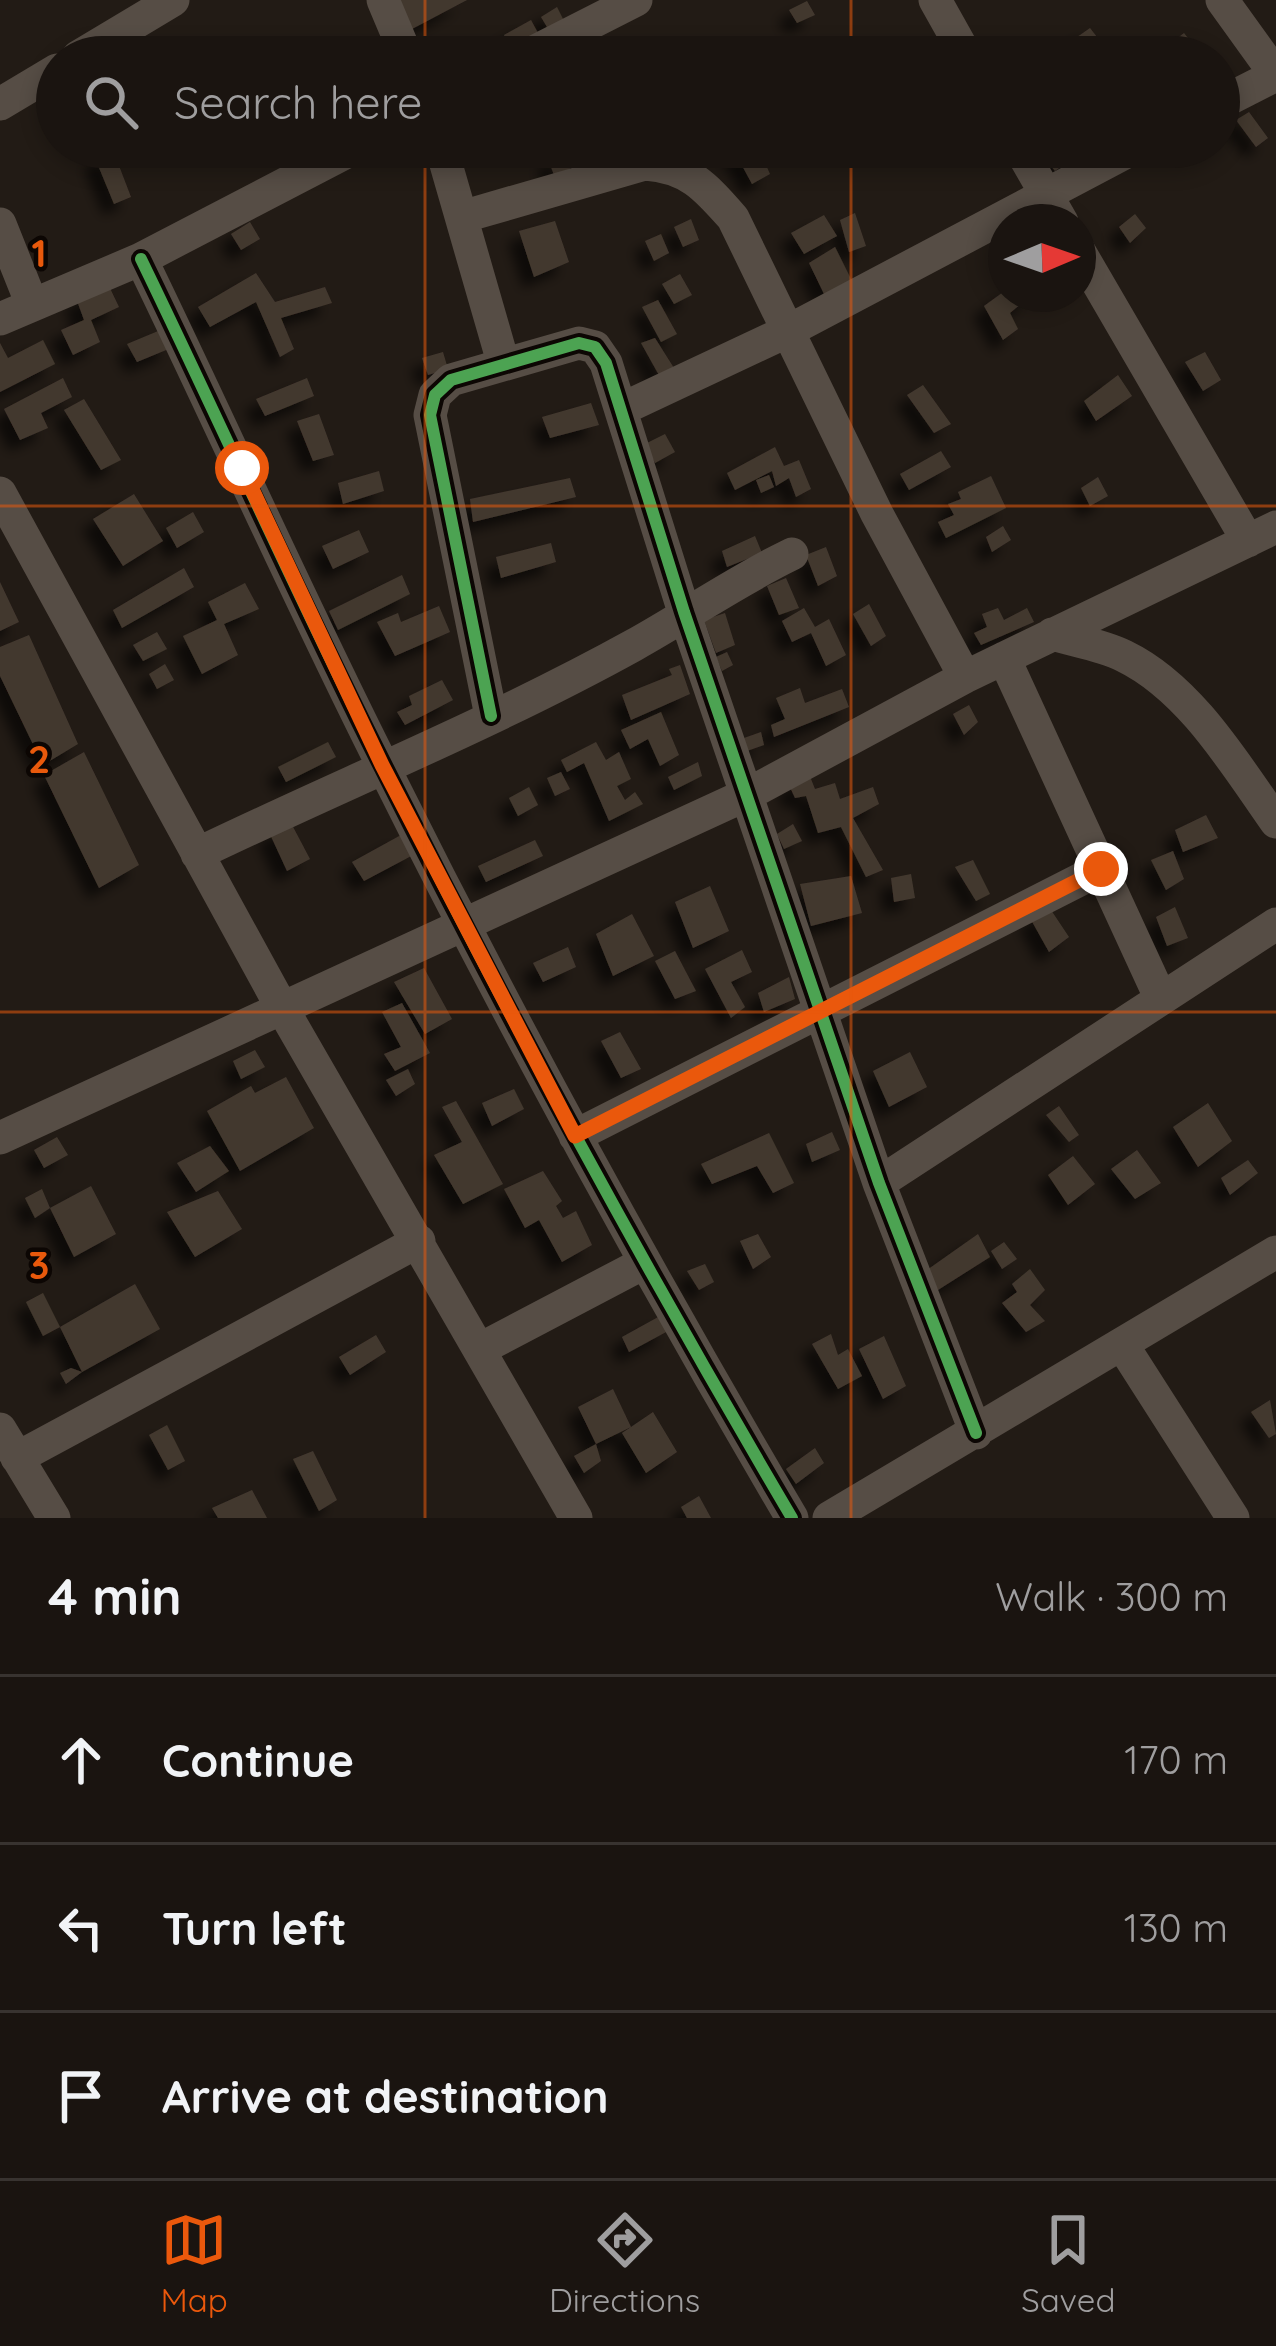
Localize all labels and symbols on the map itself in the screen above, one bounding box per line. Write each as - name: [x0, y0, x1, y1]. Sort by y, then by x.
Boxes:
- north arrow: [988, 204, 1096, 312]
- text: 1: [31, 228, 47, 277]
- route start: [215, 441, 269, 495]
- text: 2: [28, 734, 50, 783]
- route end: [1074, 842, 1128, 896]
- text: 3: [29, 1240, 49, 1289]

